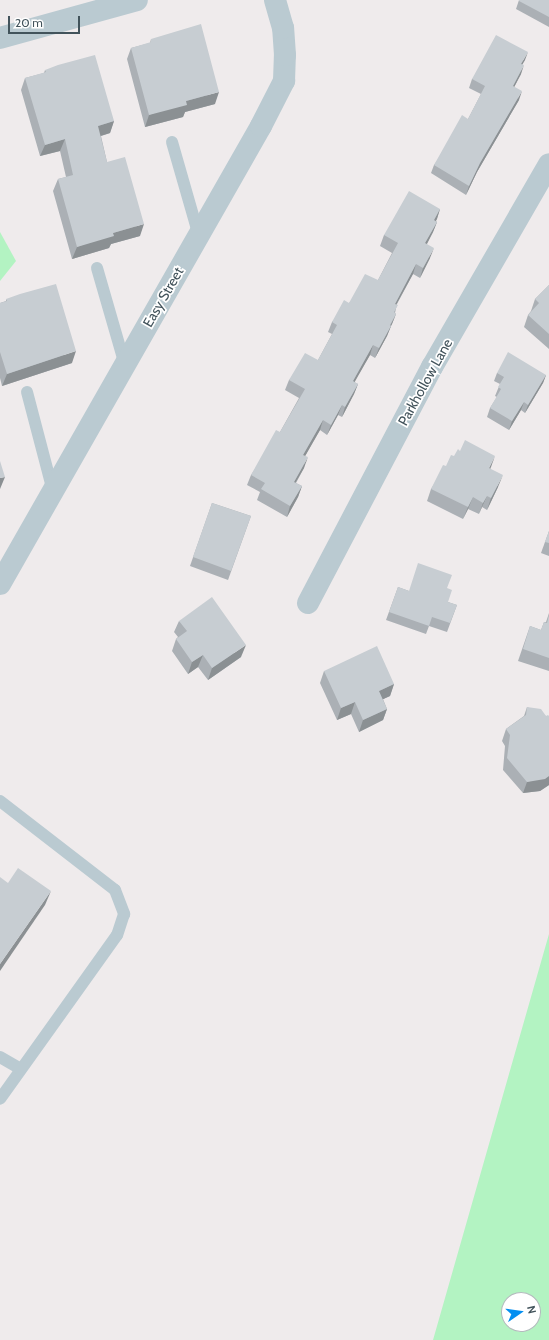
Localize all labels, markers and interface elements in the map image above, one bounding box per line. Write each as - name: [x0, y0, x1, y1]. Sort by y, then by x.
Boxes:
- scale bar: [10, 8, 82, 34]
- text: 20 m: [15, 15, 43, 30]
- street label: Easy Street: [139, 264, 187, 330]
- street label: Parkhollow Lane: [394, 336, 456, 428]
- north arrow: [501, 1292, 541, 1332]
- text: N: [524, 1304, 539, 1315]

